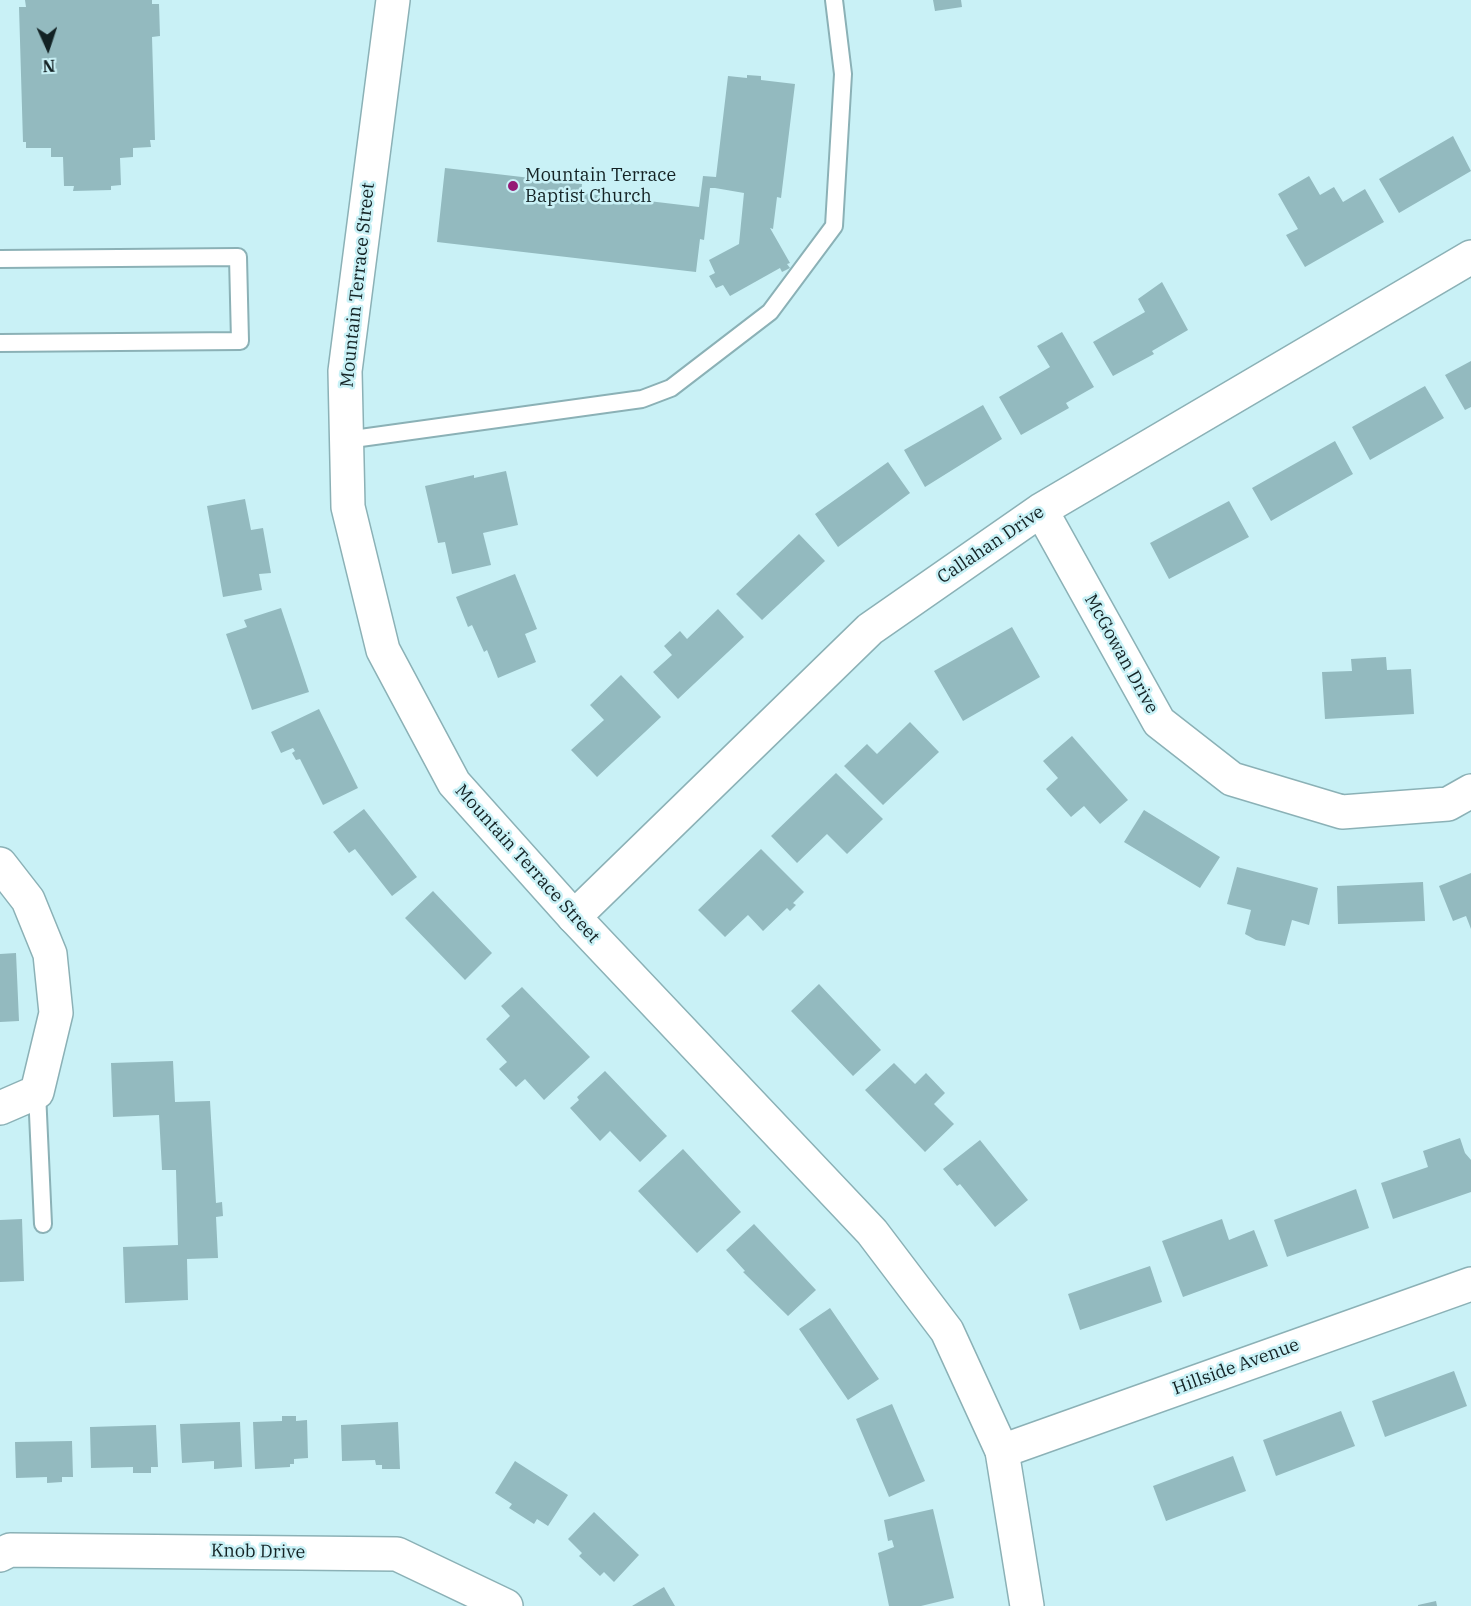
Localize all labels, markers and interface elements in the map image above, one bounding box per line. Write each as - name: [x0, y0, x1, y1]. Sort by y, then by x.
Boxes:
- north arrow: [18, 18, 78, 78]
- text: N: [42, 56, 56, 76]
- place label: Mountain Terrace Baptist Church: [525, 165, 676, 207]
- marker: Mountain Terrace Baptist Church: [506, 179, 520, 193]
- street label: Mountain Terrace Street: [336, 182, 380, 388]
- street label: Callahan Drive: [934, 501, 1048, 589]
- street label: McGowan Drive: [1079, 591, 1163, 717]
- street label: Mountain Terrace Street: [450, 780, 604, 948]
- street label: Hillside Avenue: [1170, 1334, 1302, 1400]
- street label: Knob Drive: [211, 1540, 305, 1564]

